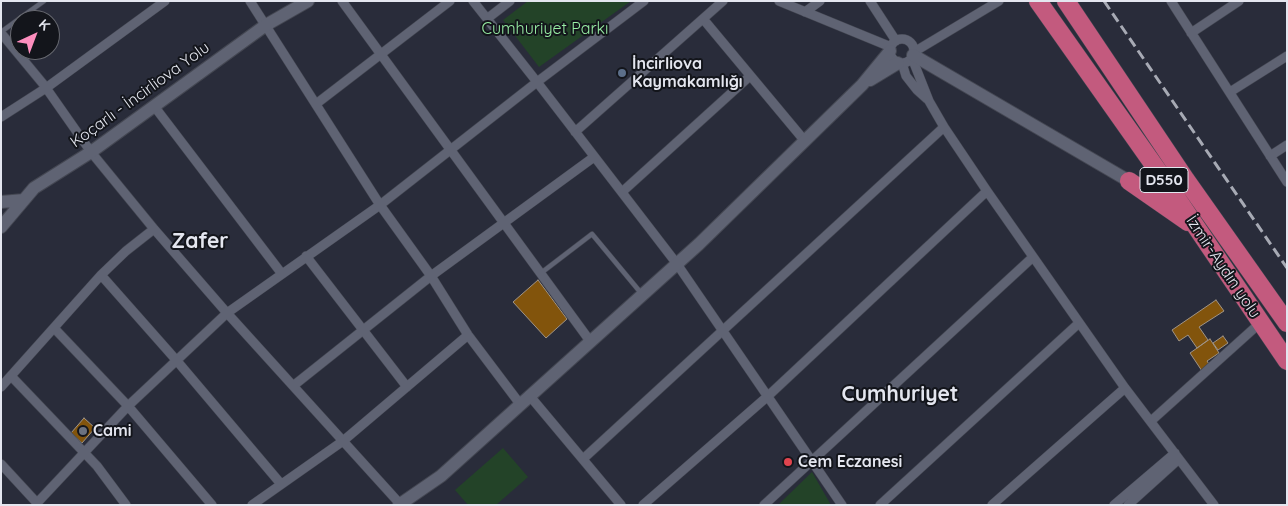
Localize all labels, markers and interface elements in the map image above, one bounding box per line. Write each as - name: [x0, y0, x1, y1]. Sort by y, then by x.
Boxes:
- north arrow: [10, 10, 60, 60]
- text: K: [35, 15, 54, 34]
- park label: Cumhuriyet Parkı: [481, 19, 609, 39]
- street label: Koçarlı - İncirliova Yolu: [67, 38, 213, 152]
- place label: İncirliova Kaymakamlığı: [632, 54, 743, 92]
- marker: İncirliova Kaymakamlığı: [616, 67, 628, 79]
- road number: D550: [1140, 168, 1188, 192]
- street label: İzmir-Aydın yolu: [1182, 212, 1264, 322]
- district label: Zafer: [172, 229, 228, 255]
- district label: Cumhuriyet: [842, 382, 958, 408]
- place label: Cami: [93, 421, 132, 441]
- marker: Cami: [77, 425, 89, 437]
- place label: Cem Eczanesi: [798, 452, 902, 472]
- marker: Cem Eczanesi: [782, 456, 794, 468]

